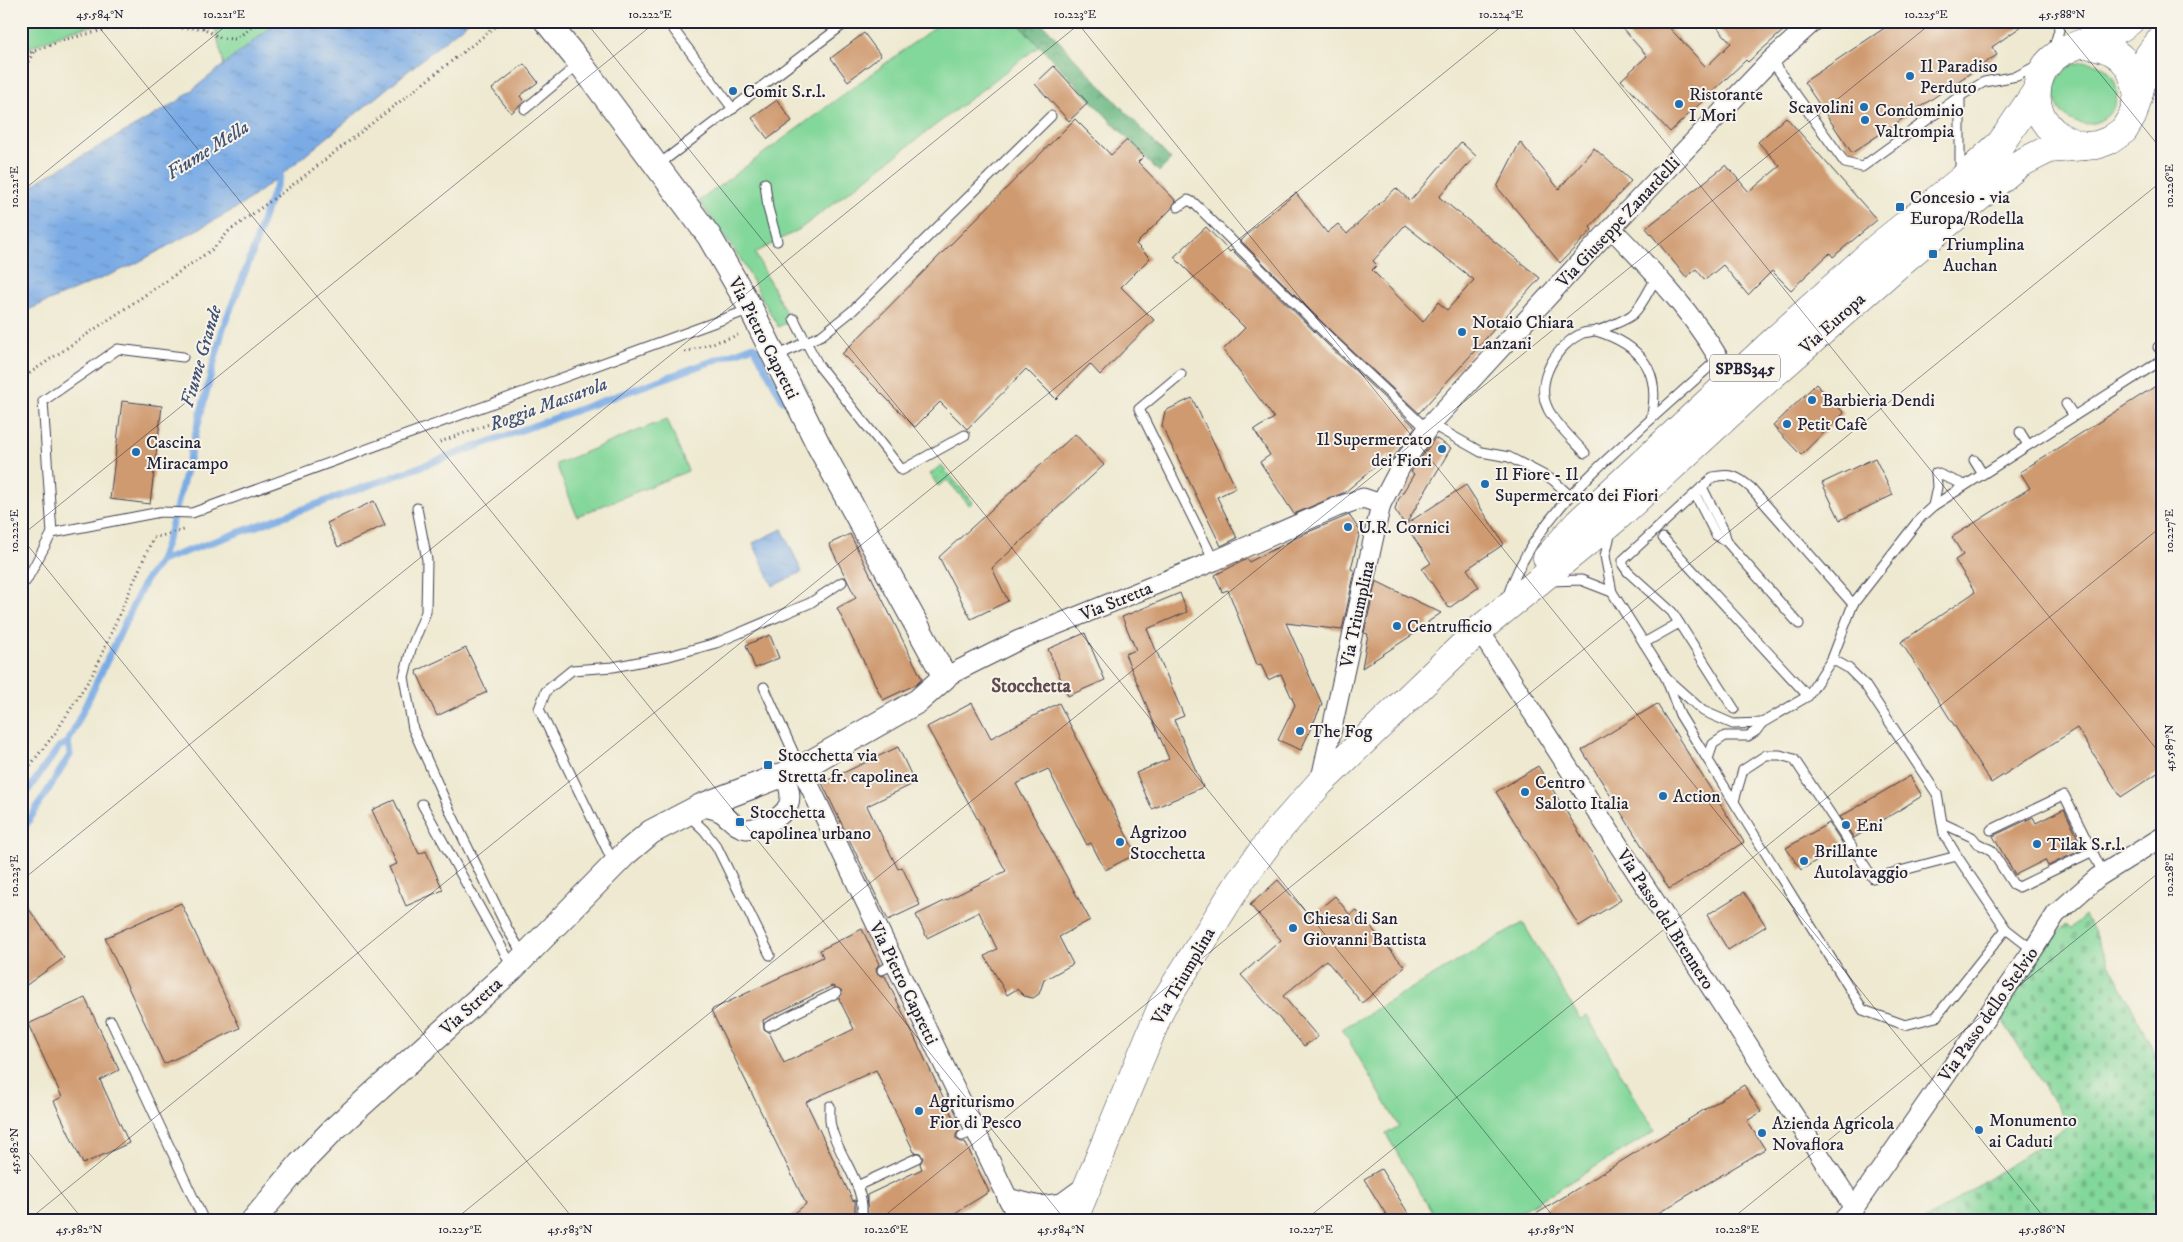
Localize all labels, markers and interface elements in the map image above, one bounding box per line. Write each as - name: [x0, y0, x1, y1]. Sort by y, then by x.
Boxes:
- text: 45.584°N: [76, 7, 124, 22]
- text: 10.221°E: [203, 7, 246, 22]
- text: 10.222°E: [628, 7, 672, 22]
- text: 10.223°E: [1054, 7, 1097, 22]
- text: 10.224°E: [1479, 7, 1524, 22]
- text: 10.225°E: [1904, 7, 1948, 22]
- text: 45.588°N: [2039, 7, 2086, 22]
- place label: Il Paradiso Perduto: [1920, 56, 1998, 99]
- marker: Il Paradiso Perduto: [1904, 70, 1916, 82]
- place label: Comit S.r.l.: [743, 81, 826, 103]
- place label: Ristorante I Mori: [1689, 84, 1763, 127]
- marker: Comit S.r.l.: [727, 85, 739, 97]
- place label: Scavolini: [1789, 97, 1854, 119]
- marker: Ristorante I Mori: [1673, 98, 1685, 110]
- place label: Condominio Valtrompia: [1874, 100, 1964, 143]
- marker: Scavolini: [1858, 101, 1870, 113]
- marker: Condominio Valtrompia: [1859, 114, 1871, 126]
- water label: Fiume Mella: [162, 116, 253, 185]
- street label: Via Giuseppe Zanardelli: [1552, 153, 1685, 293]
- text: 10.226°E: [2162, 163, 2177, 208]
- text: 10.221°E: [7, 165, 22, 208]
- place label: Concesio - via Europa/Rodella: [1910, 187, 2024, 230]
- marker: Concesio - via Europa/Rodella: [1894, 201, 1906, 213]
- place label: Triumplina Auchan: [1943, 234, 2025, 277]
- marker: Triumplina Auchan: [1927, 248, 1939, 260]
- street label: Via Pietro Capretti: [722, 273, 803, 403]
- street label: Via Europa: [1794, 288, 1870, 360]
- water label: Fiume Grande: [176, 302, 227, 410]
- place label: Notaio Chiara Lanzani: [1472, 312, 1574, 355]
- marker: Notaio Chiara Lanzani: [1456, 326, 1468, 338]
- road number: SPBS345: [1710, 354, 1780, 382]
- water label: Roggia Massarola: [485, 372, 611, 437]
- place label: Barbieria Dendi: [1822, 390, 1935, 412]
- marker: Barbieria Dendi: [1806, 394, 1818, 406]
- place label: Petit Cafè: [1797, 414, 1867, 436]
- marker: Petit Cafè: [1781, 418, 1793, 430]
- place label: Il Supermercato dei Fiori: [1317, 429, 1432, 472]
- place label: Cascina Miracampo: [146, 432, 228, 475]
- marker: Il Supermercato dei Fiori: [1436, 443, 1448, 455]
- marker: Cascina Miracampo: [130, 446, 142, 458]
- place label: Il Fiore - Il Supermercato dei Fiori: [1495, 464, 1658, 507]
- marker: Il Fiore - Il Supermercato dei Fiori: [1479, 478, 1491, 490]
- text: 10.222°E: [7, 509, 22, 553]
- text: 10.227°E: [2162, 509, 2177, 553]
- place label: U.R. Cornici: [1358, 517, 1450, 539]
- marker: U.R. Cornici: [1342, 521, 1354, 533]
- street label: Via Triumplina: [1336, 558, 1380, 671]
- street label: Via Stretta: [1076, 577, 1156, 627]
- place label: Centrufficio: [1407, 616, 1492, 638]
- marker: Centrufficio: [1391, 620, 1403, 632]
- district label: Stocchetta: [991, 675, 1072, 698]
- place label: The Fog: [1310, 721, 1373, 743]
- text: 45.587°N: [2162, 724, 2177, 772]
- marker: The Fog: [1294, 725, 1306, 737]
- place label: Stocchetta via Stretta fr. capolinea: [778, 745, 919, 788]
- marker: Stocchetta via Stretta fr. capolinea: [762, 759, 774, 771]
- place label: Centro Salotto Italia: [1535, 772, 1629, 815]
- marker: Centro Salotto Italia: [1519, 786, 1531, 798]
- place label: Action: [1673, 786, 1721, 808]
- marker: Action: [1657, 790, 1669, 802]
- place label: Stocchetta capolinea urbano: [750, 802, 871, 845]
- place label: Eni: [1856, 815, 1883, 837]
- marker: Stocchetta capolinea urbano: [734, 816, 746, 828]
- marker: Eni: [1840, 819, 1852, 831]
- place label: Agrizoo Stocchetta: [1130, 822, 1206, 865]
- place label: Tilak S.r.l.: [2047, 834, 2125, 856]
- marker: Agrizoo Stocchetta: [1114, 836, 1126, 848]
- marker: Tilak S.r.l.: [2031, 838, 2043, 850]
- place label: Brillante Autolavaggio: [1814, 841, 1908, 884]
- street label: Via Passo del Brennero: [1611, 844, 1719, 994]
- text: 10.228°E: [2162, 853, 2177, 897]
- text: 10.223°E: [7, 854, 22, 897]
- marker: Brillante Autolavaggio: [1798, 855, 1810, 867]
- place label: Chiesa di San Giovanni Battista: [1303, 908, 1427, 951]
- street label: Via Pietro Capretti: [863, 918, 942, 1048]
- marker: Chiesa di San Giovanni Battista: [1287, 922, 1299, 934]
- street label: Via Triumplina: [1147, 924, 1221, 1030]
- street label: Via Passo dello Stelvio: [1934, 943, 2044, 1087]
- street label: Via Stretta: [435, 973, 508, 1041]
- place label: Agriturismo Fior di Pesco: [929, 1091, 1022, 1134]
- marker: Agriturismo Fior di Pesco: [913, 1105, 925, 1117]
- place label: Monumento ai Caduti: [1989, 1110, 2077, 1153]
- place label: Azienda Agricola Novaflora: [1772, 1113, 1895, 1156]
- marker: Monumento ai Caduti: [1973, 1124, 1985, 1136]
- marker: Azienda Agricola Novaflora: [1756, 1127, 1768, 1139]
- text: 45.582°N: [7, 1128, 22, 1174]
- text: 45.582°N: [56, 1222, 102, 1237]
- text: 10.225°E: [438, 1222, 482, 1237]
- text: 45.583°N: [547, 1222, 593, 1237]
- text: 10.226°E: [864, 1222, 909, 1237]
- text: 45.584°N: [1037, 1222, 1085, 1237]
- text: 10.227°E: [1289, 1222, 1333, 1237]
- text: 45.585°N: [1528, 1222, 1575, 1237]
- text: 10.228°E: [1715, 1222, 1759, 1237]
- text: 45.586°N: [2018, 1222, 2066, 1237]

